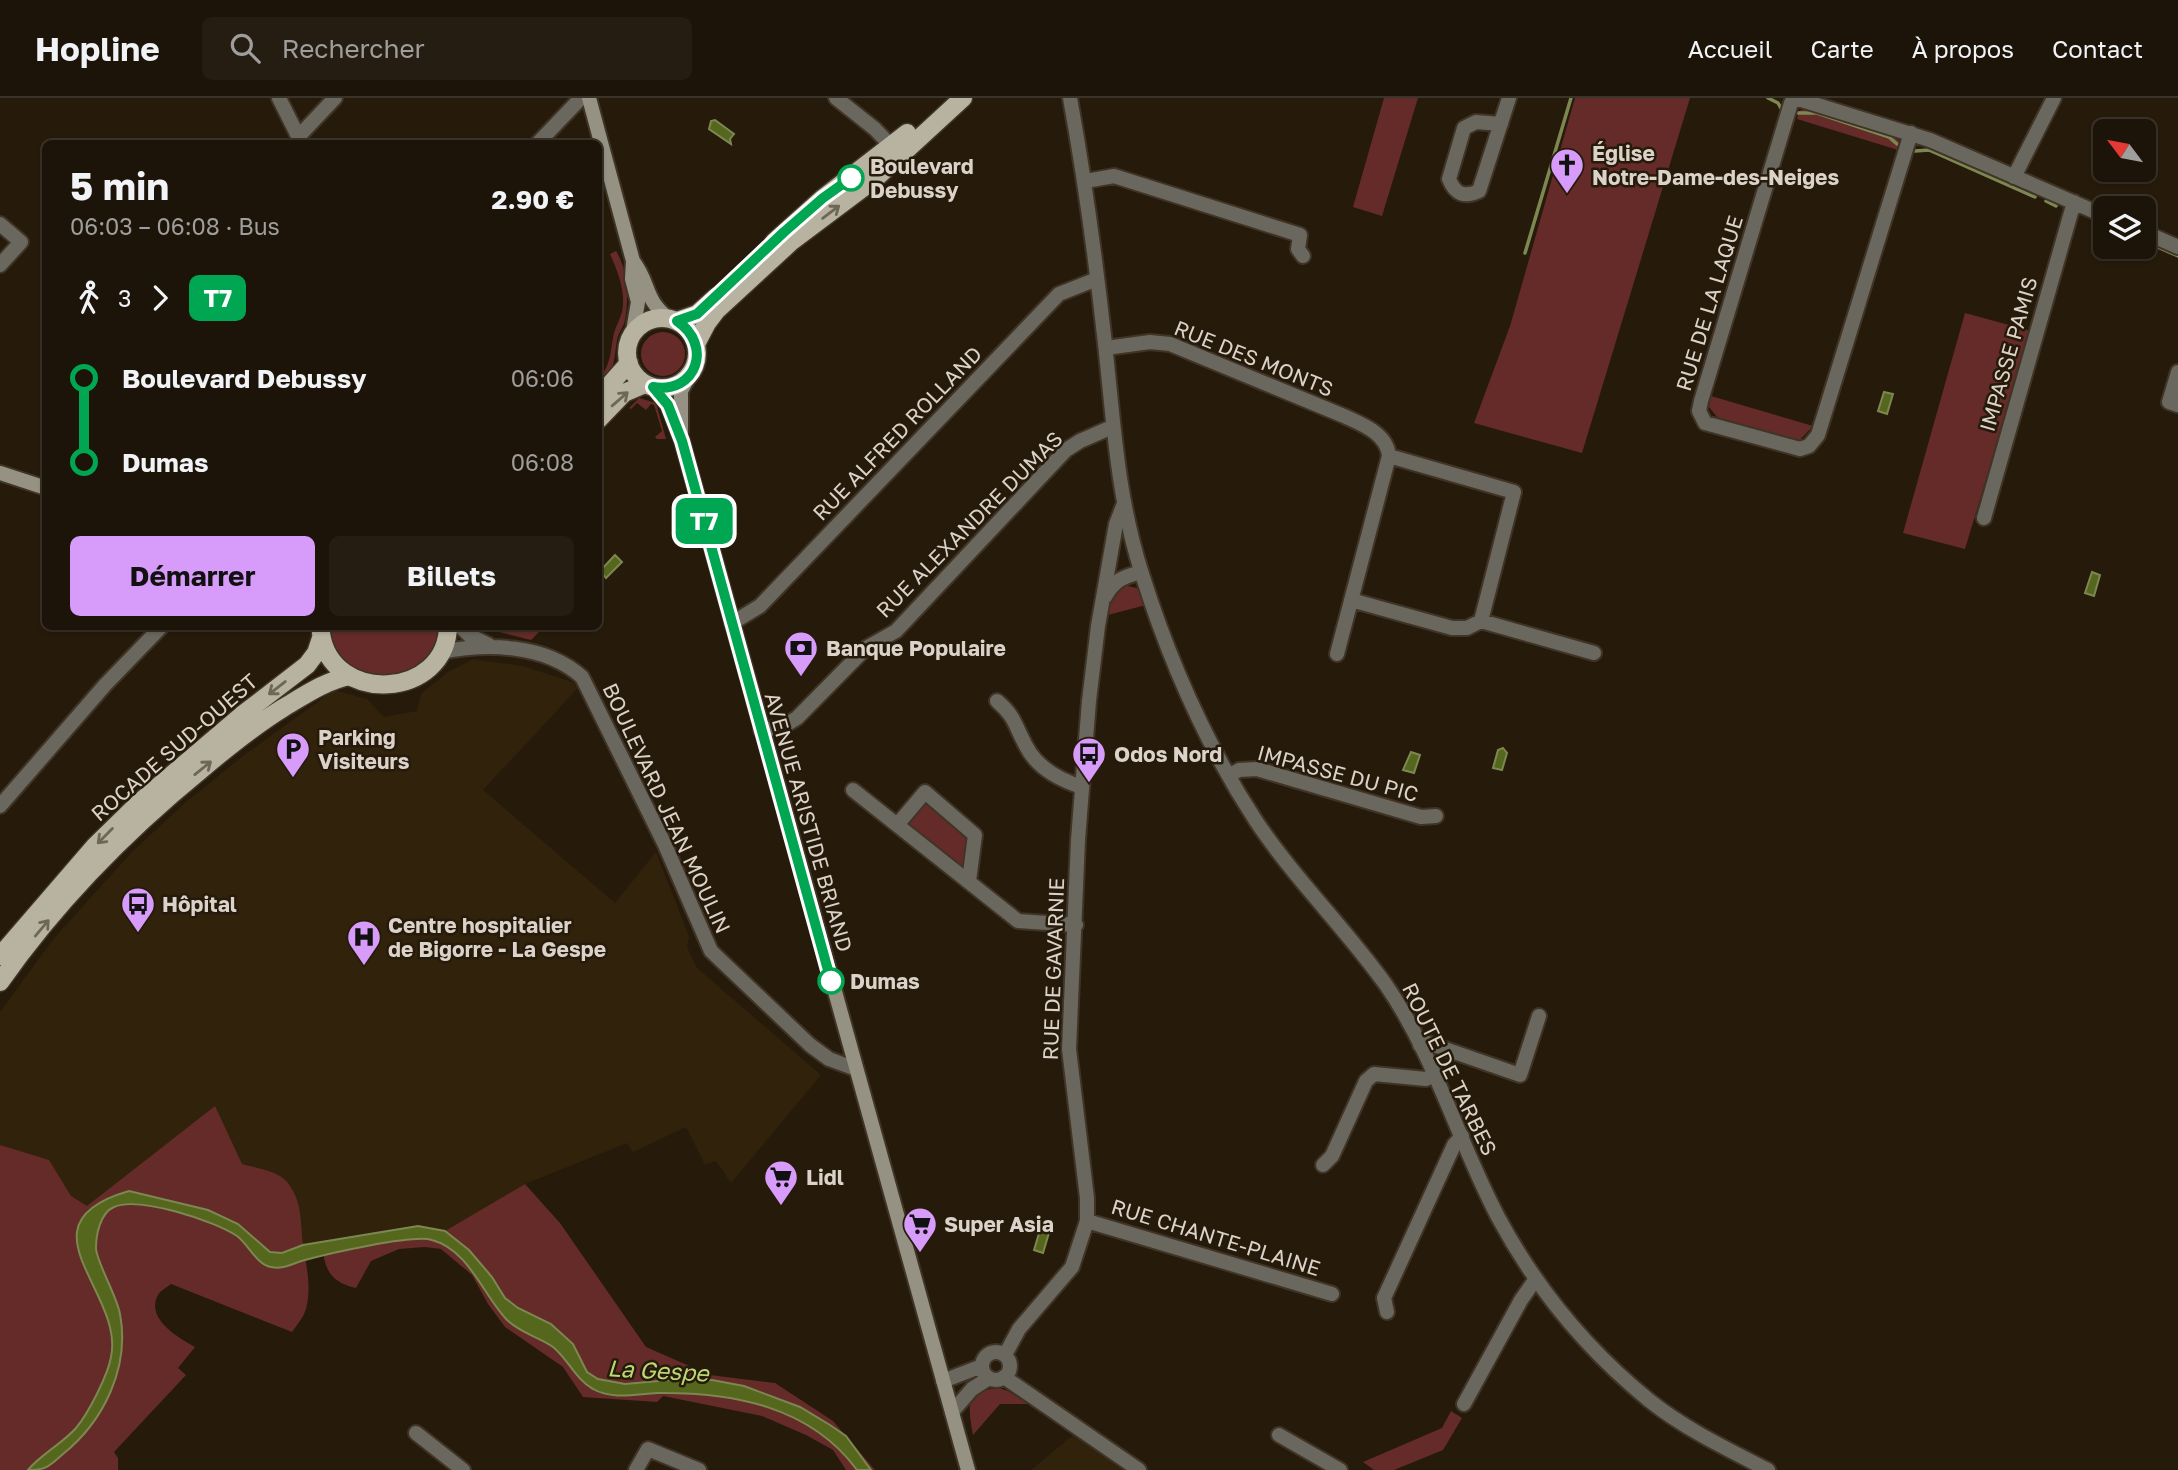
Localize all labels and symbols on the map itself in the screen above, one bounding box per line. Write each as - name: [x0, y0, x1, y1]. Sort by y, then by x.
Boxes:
- north arrow: [2093, 119, 2156, 182]
- place label: Église Notre-Dame-des-Neiges: [1592, 140, 1839, 190]
- church icon: Église Notre-Dame-des-Neiges: [1548, 146, 1586, 195]
- place label: Boulevard Debussy: [870, 153, 974, 203]
- marker: Boulevard Debussy: [838, 165, 864, 191]
- one-way arrow: [821, 204, 840, 219]
- street label: RUE DE LA LAQUE: [1670, 212, 1748, 394]
- street label: IMPASSE PAMIS: [1973, 274, 2043, 434]
- street label: RUE DES MONTS: [1171, 314, 1337, 402]
- street label: RUE ALFRED ROLLAND: [807, 340, 987, 526]
- one-way arrow: [611, 391, 629, 407]
- street label: RUE ALEXANDRE DUMAS: [870, 425, 1068, 623]
- line badge: T7: [672, 498, 736, 544]
- bank icon: Banque Populaire: [782, 629, 820, 678]
- place label: Banque Populaire: [826, 635, 1006, 661]
- street label: ROCADE SUD-OUEST: [86, 668, 262, 826]
- street label: BOULEVARD JEAN MOULIN: [597, 679, 737, 937]
- one-way arrow: [269, 680, 287, 695]
- street label: AVENUE ARISTIDE BRIAND: [759, 689, 859, 955]
- place label: Parking Visiteurs: [318, 724, 410, 774]
- parking icon: Parking Visiteurs: [274, 730, 312, 779]
- bus stop icon: Odos Nord: [1070, 735, 1108, 784]
- street label: IMPASSE DU PIC: [1255, 739, 1421, 807]
- place label: Odos Nord: [1114, 741, 1222, 767]
- one-way arrow: [193, 760, 211, 776]
- one-way arrow: [97, 827, 114, 844]
- street label: RUE DE GAVARNIE: [1037, 877, 1069, 1061]
- bus stop icon: Hôpital: [119, 885, 157, 934]
- place label: Hôpital: [162, 891, 237, 917]
- place label: Centre hospitalier de Bigorre - La Gespe: [388, 912, 606, 962]
- hospital icon: Centre hospitalier de Bigorre - La Gespe: [345, 918, 383, 967]
- one-way arrow: [34, 920, 50, 938]
- marker: Dumas: [818, 968, 844, 994]
- place label: Dumas: [850, 968, 920, 994]
- street label: ROUTE DE TARBES: [1397, 978, 1503, 1160]
- supermarket icon: Lidl: [762, 1158, 800, 1207]
- place label: Lidl: [806, 1164, 844, 1190]
- street label: RUE CHANTE-PLAINE: [1108, 1193, 1324, 1281]
- supermarket icon: Super Asia: [901, 1205, 939, 1254]
- place label: Super Asia: [944, 1211, 1054, 1237]
- water label: La Gespe: [607, 1353, 711, 1387]

